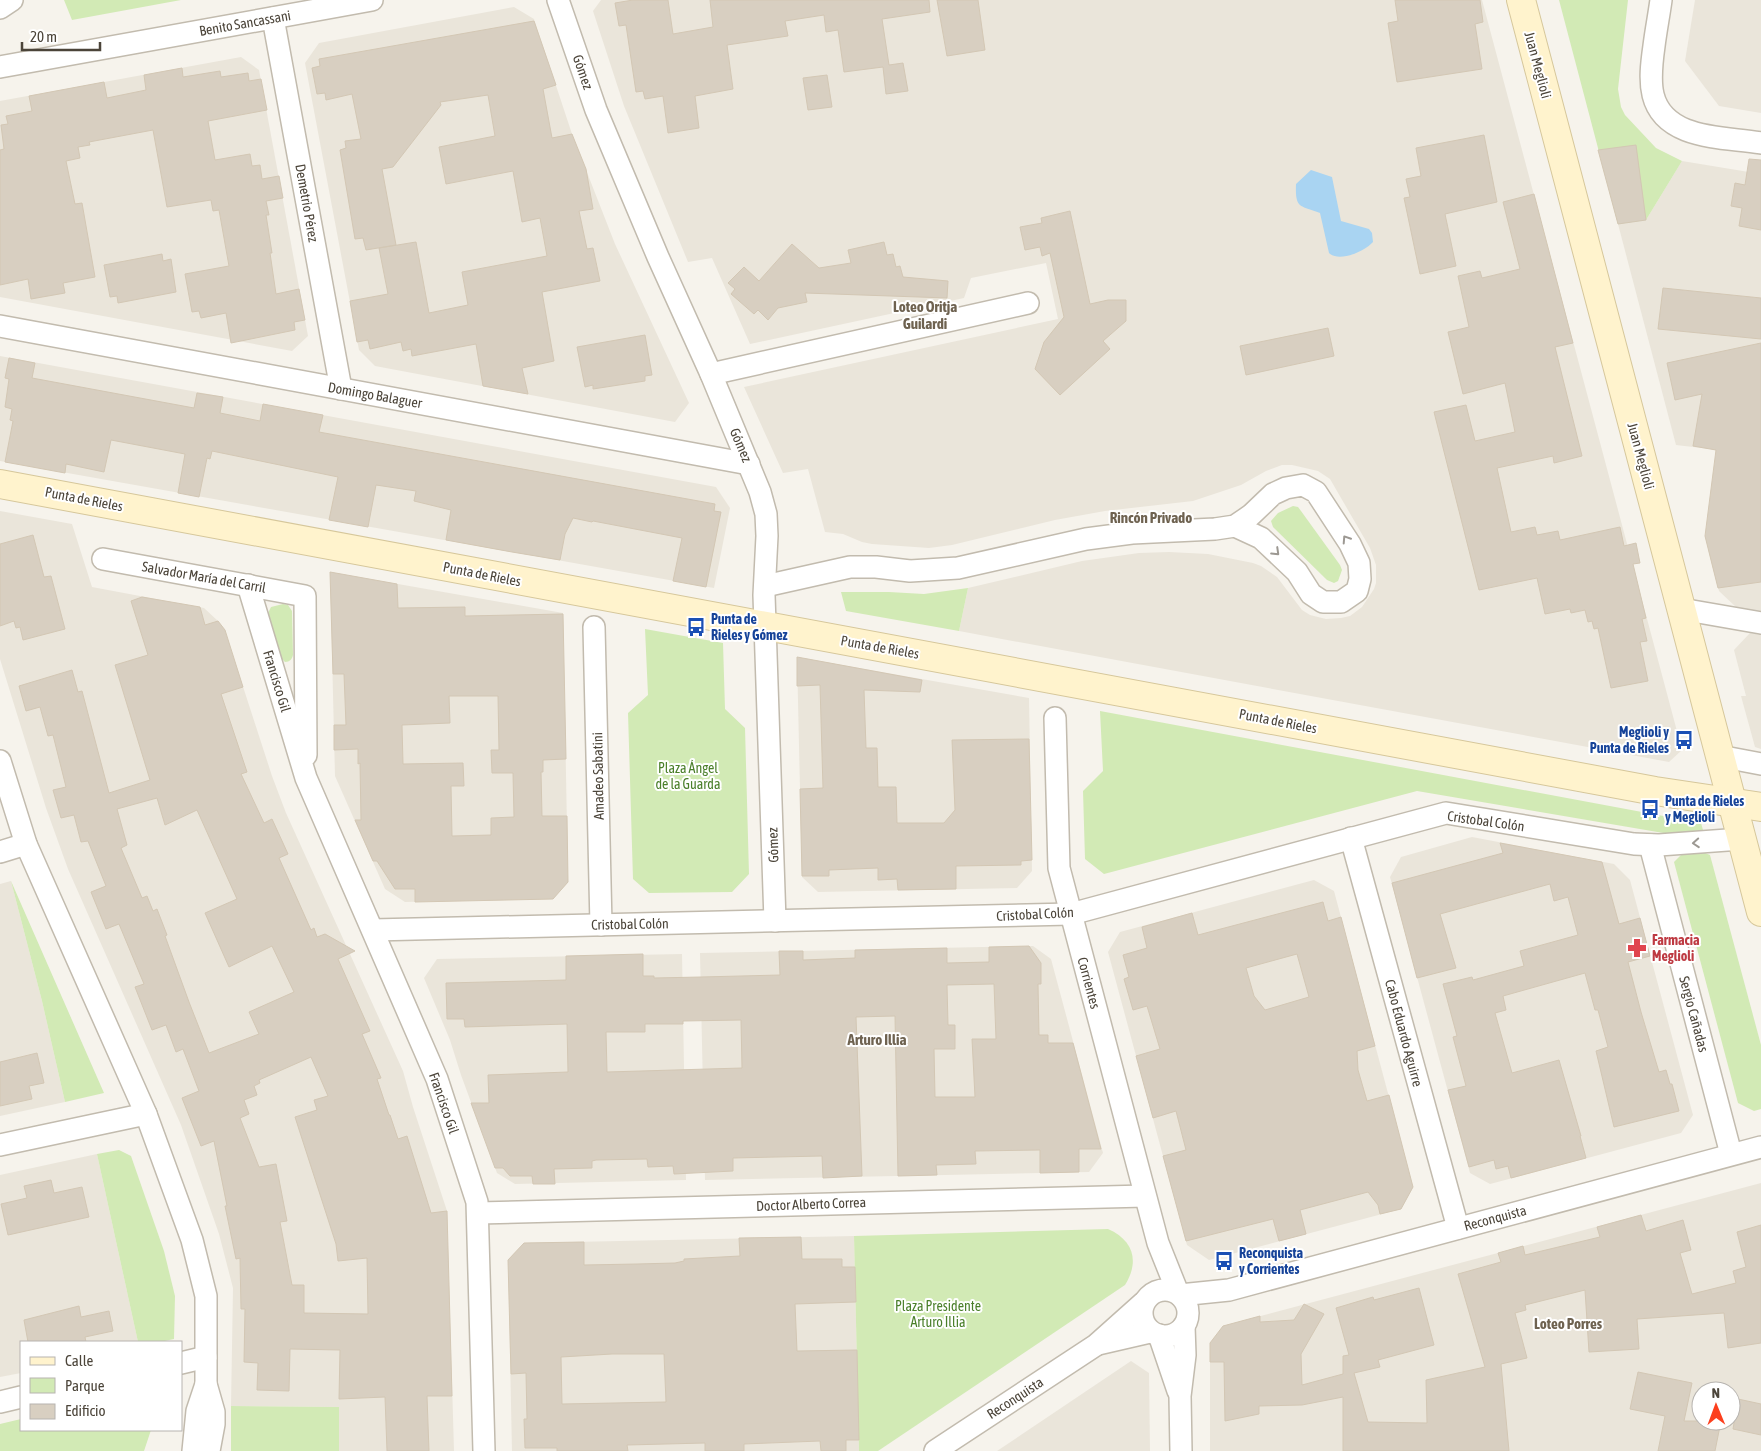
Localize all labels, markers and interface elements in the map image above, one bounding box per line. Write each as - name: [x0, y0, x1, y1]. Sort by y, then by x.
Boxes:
- street label: Benito Sancassani: [198, 7, 292, 39]
- scale bar: [22, 20, 100, 52]
- text: 20 m: [30, 28, 57, 45]
- street label: Juan Meglioli: [1521, 30, 1555, 100]
- street label: Gómez: [570, 53, 596, 91]
- street label: Demetrio Pérez: [292, 163, 322, 243]
- district label: Loteo Oritja Guilardi: [893, 298, 957, 332]
- street label: Domingo Balaguer: [327, 379, 424, 411]
- street label: Juan Meglioli: [1624, 421, 1658, 491]
- street label: Gómez: [727, 426, 755, 464]
- street label: Punta de Rieles: [44, 484, 124, 514]
- district label: Rincón Privado: [1110, 509, 1192, 526]
- one-way arrow: [1343, 535, 1353, 544]
- one-way arrow: [1270, 546, 1279, 555]
- street label: Salvador María del Carril: [141, 558, 268, 596]
- street label: Punta de Rieles: [442, 559, 522, 589]
- place label: Punta de Rieles y Gómez: [711, 611, 788, 643]
- bus stop icon: Punta de Rieles y Gómez: [685, 616, 707, 638]
- street label: Punta de Rieles: [840, 632, 920, 662]
- street label: Francisco Gil: [260, 648, 294, 714]
- street label: Punta de Rieles: [1238, 706, 1318, 736]
- place label: Meglioli y Punta de Rieles: [1590, 724, 1669, 756]
- bus stop icon: Meglioli y Punta de Rieles: [1673, 729, 1695, 751]
- street label: Amadeo Sabatini: [589, 732, 607, 820]
- park label: Plaza Ángel de la Guarda: [655, 760, 721, 792]
- place label: Punta de Rieles y Meglioli: [1665, 793, 1744, 825]
- bus stop icon: Punta de Rieles y Meglioli: [1639, 798, 1661, 820]
- street label: Cristobal Colón: [1446, 808, 1526, 834]
- street label: Gómez: [764, 827, 782, 863]
- one-way arrow: [1691, 837, 1699, 848]
- street label: Cristobal Colón: [996, 904, 1074, 924]
- street label: Cristobal Colón: [591, 915, 669, 933]
- place label: Farmacia Meglioli: [1652, 932, 1700, 964]
- pharmacy icon: Farmacia Meglioli: [1626, 937, 1648, 959]
- street label: Corrientes: [1074, 955, 1104, 1011]
- street label: Sergio Cañadas: [1676, 974, 1712, 1054]
- street label: Cabo Eduardo Aguirre: [1382, 978, 1426, 1088]
- district label: Arturo Illia: [847, 1031, 906, 1048]
- street label: Francisco Gil: [426, 1070, 462, 1136]
- street label: Doctor Alberto Correa: [756, 1194, 866, 1214]
- street label: Reconquista: [1462, 1202, 1528, 1234]
- place label: Reconquista y Corrientes: [1239, 1245, 1303, 1277]
- bus stop icon: Reconquista y Corrientes: [1213, 1250, 1235, 1272]
- park label: Plaza Presidente Arturo Illia: [895, 1298, 981, 1330]
- district label: Loteo Porres: [1534, 1315, 1603, 1332]
- legend: [20, 1341, 182, 1431]
- text: Calle: [65, 1352, 94, 1369]
- street label: Reconquista: [984, 1374, 1046, 1422]
- text: Parque: [65, 1377, 105, 1394]
- north arrow: [1691, 1381, 1741, 1431]
- text: N: [1712, 1385, 1720, 1401]
- text: Edificio: [65, 1402, 106, 1419]

